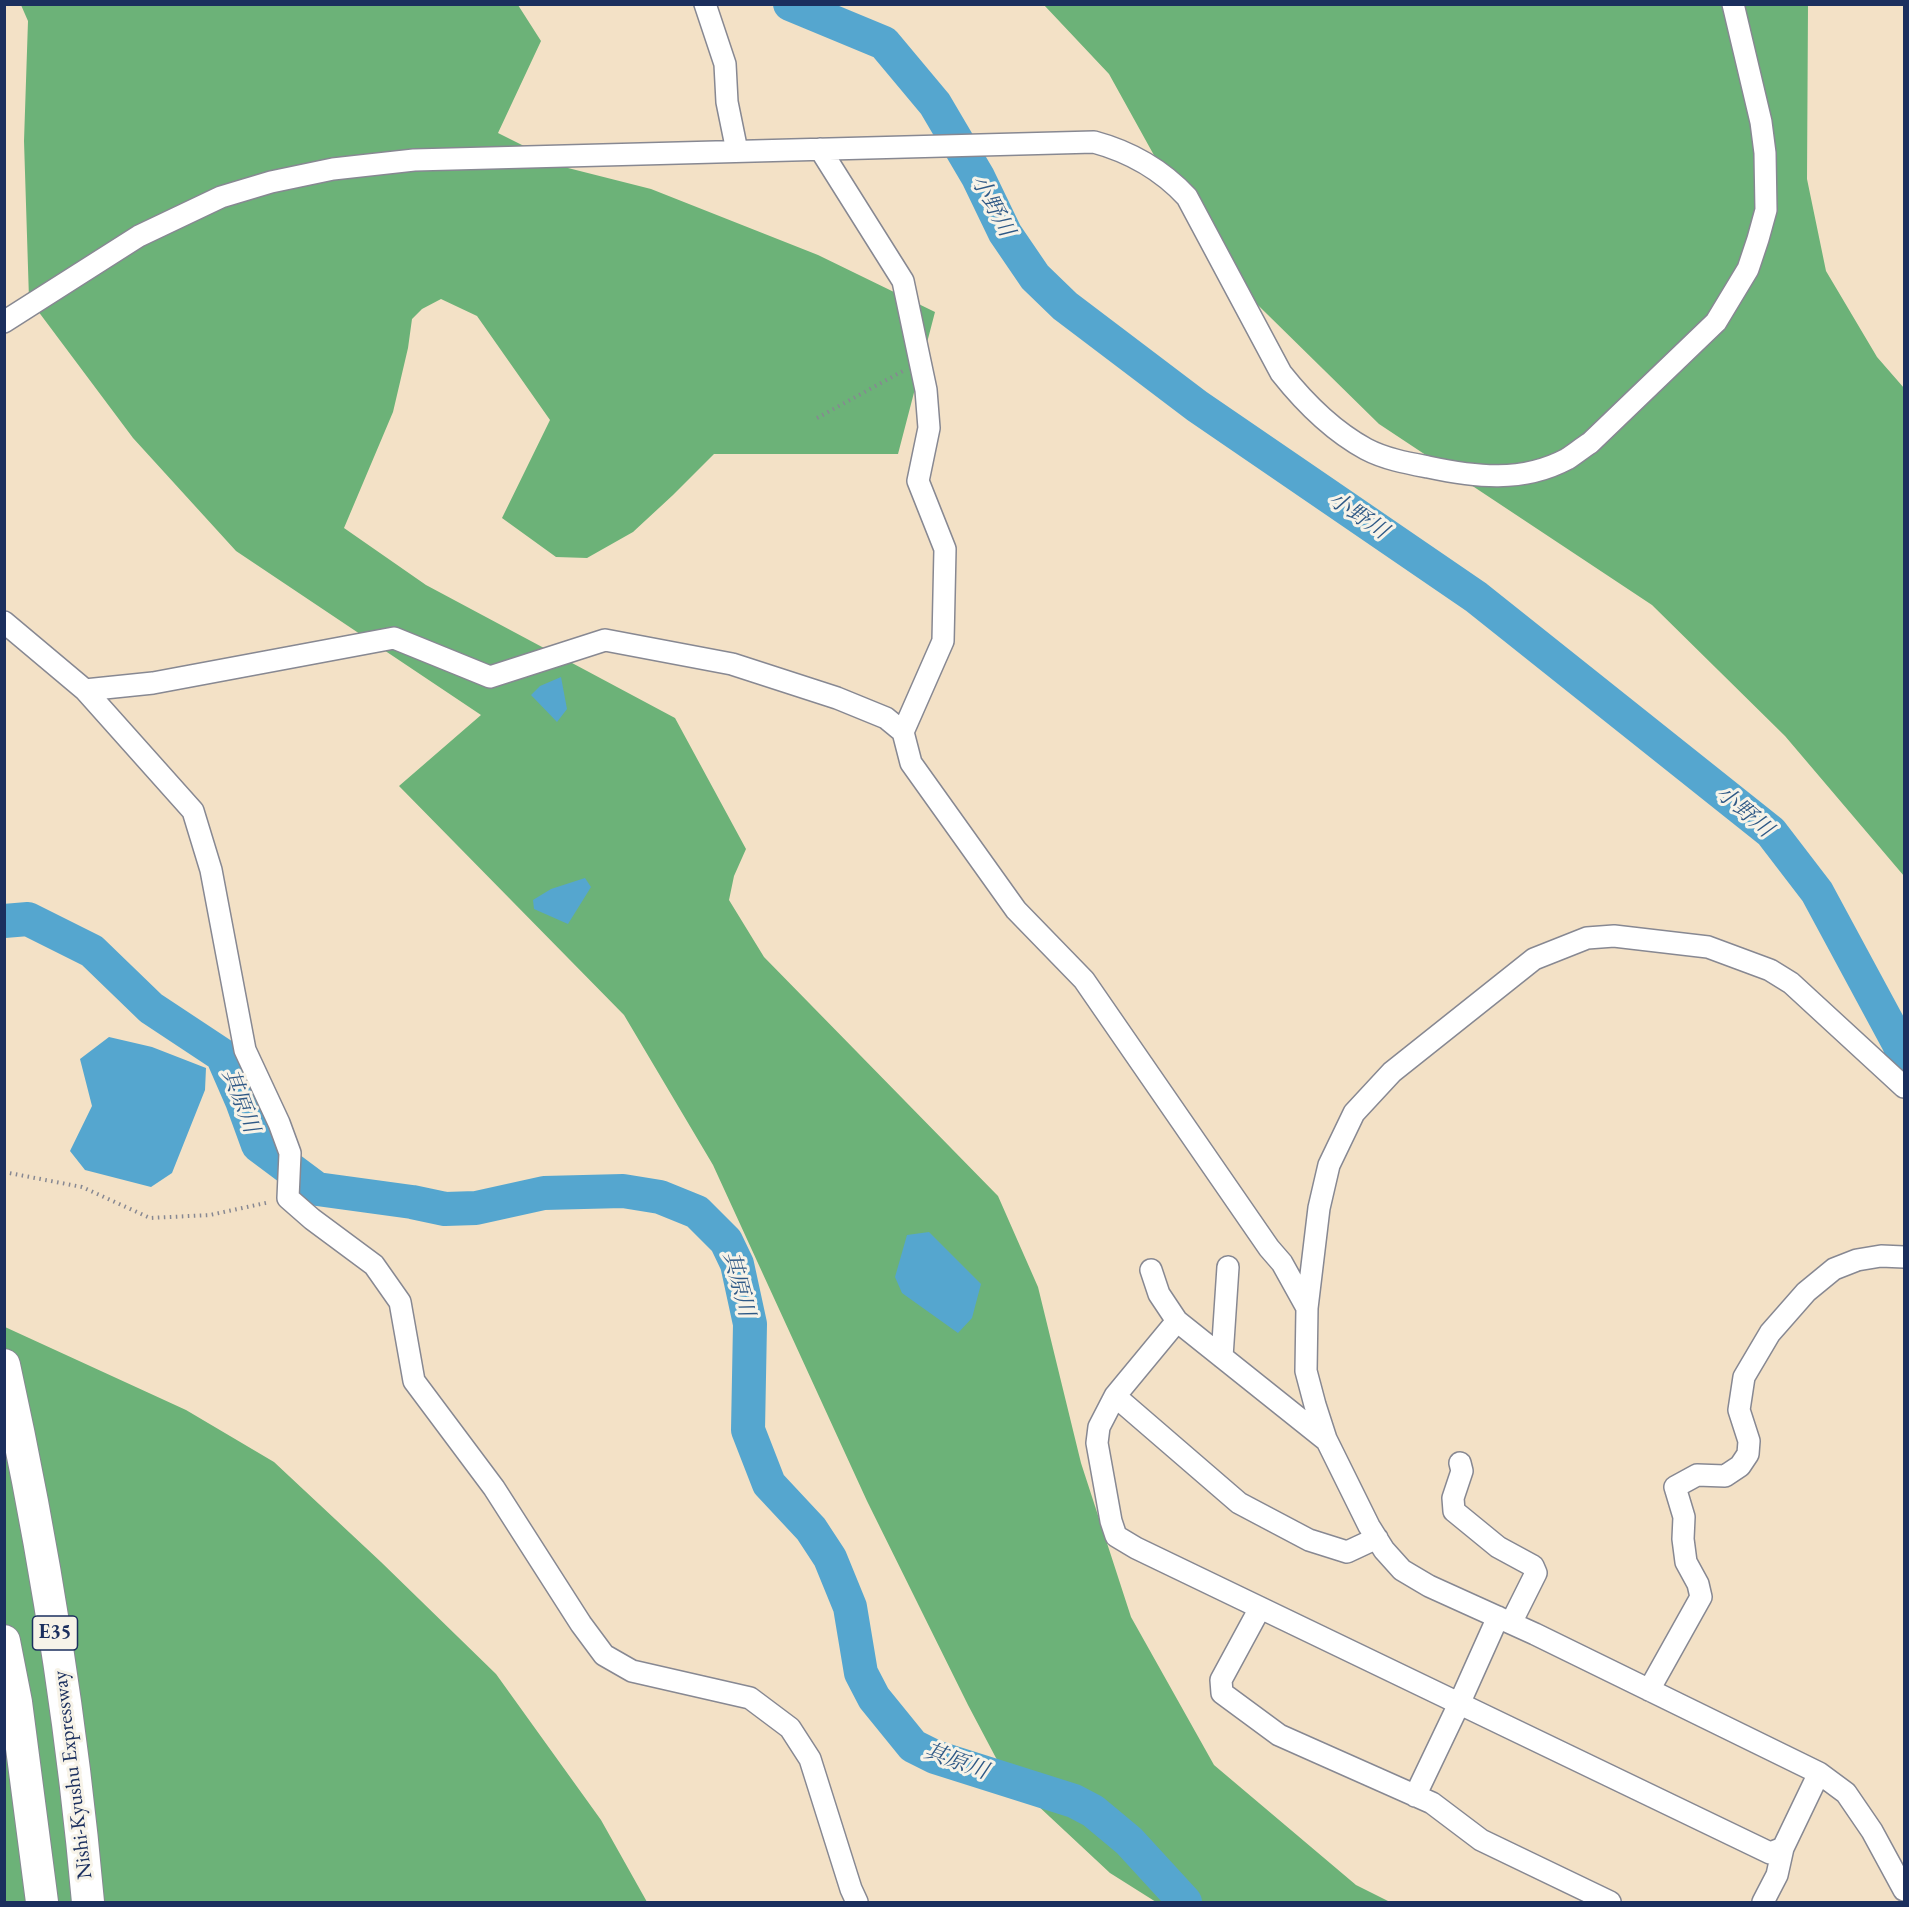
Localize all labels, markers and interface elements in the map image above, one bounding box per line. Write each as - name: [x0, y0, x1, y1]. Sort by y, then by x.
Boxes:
- water label: 小野川: [965, 171, 1019, 241]
- water label: 小野川: [1323, 487, 1393, 545]
- water label: 小野川: [1710, 781, 1778, 843]
- water label: 其原川: [216, 1065, 264, 1137]
- water label: 其原川: [717, 1249, 759, 1319]
- road number: E35: [32, 1616, 78, 1650]
- street label: Nishi-Kyushu Expressway: [48, 1669, 98, 1881]
- water label: 其原川: [920, 1738, 992, 1786]

